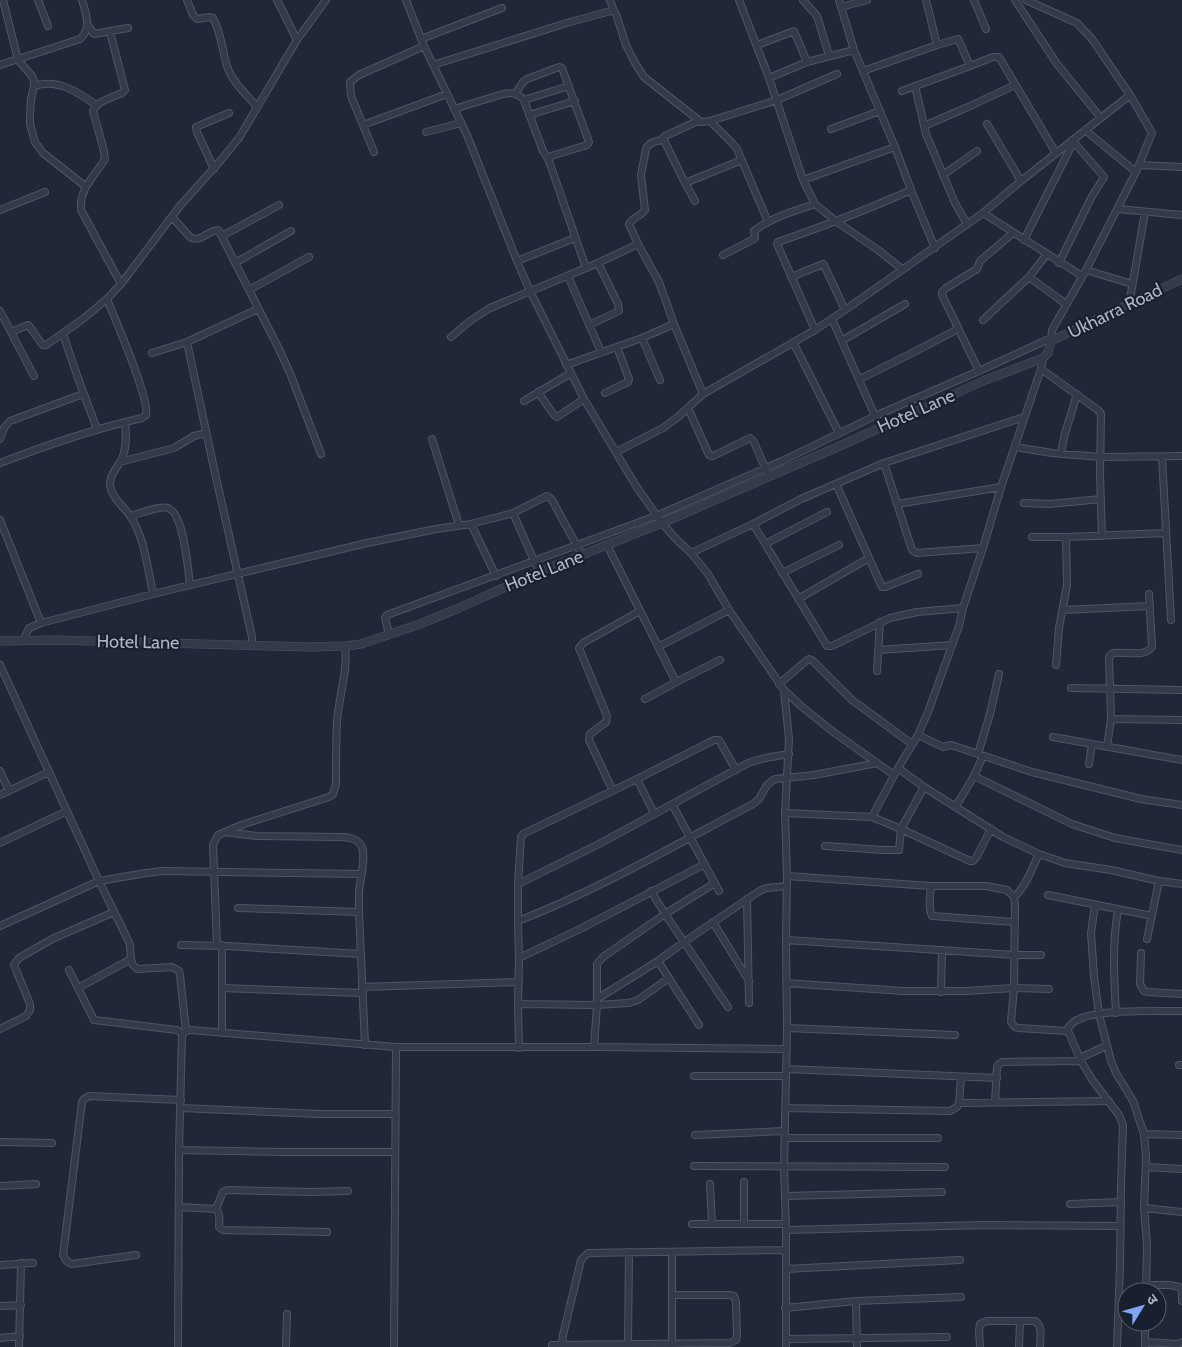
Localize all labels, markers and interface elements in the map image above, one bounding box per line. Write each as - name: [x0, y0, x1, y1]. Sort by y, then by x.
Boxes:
- street label: Ukharra Road: [1064, 279, 1166, 343]
- street label: Hotel Lane: [874, 384, 958, 438]
- street label: Hotel Lane: [502, 545, 586, 597]
- street label: Hotel Lane: [96, 630, 180, 654]
- north arrow: [1117, 1282, 1167, 1332]
- text: उ: [1143, 1290, 1163, 1309]

